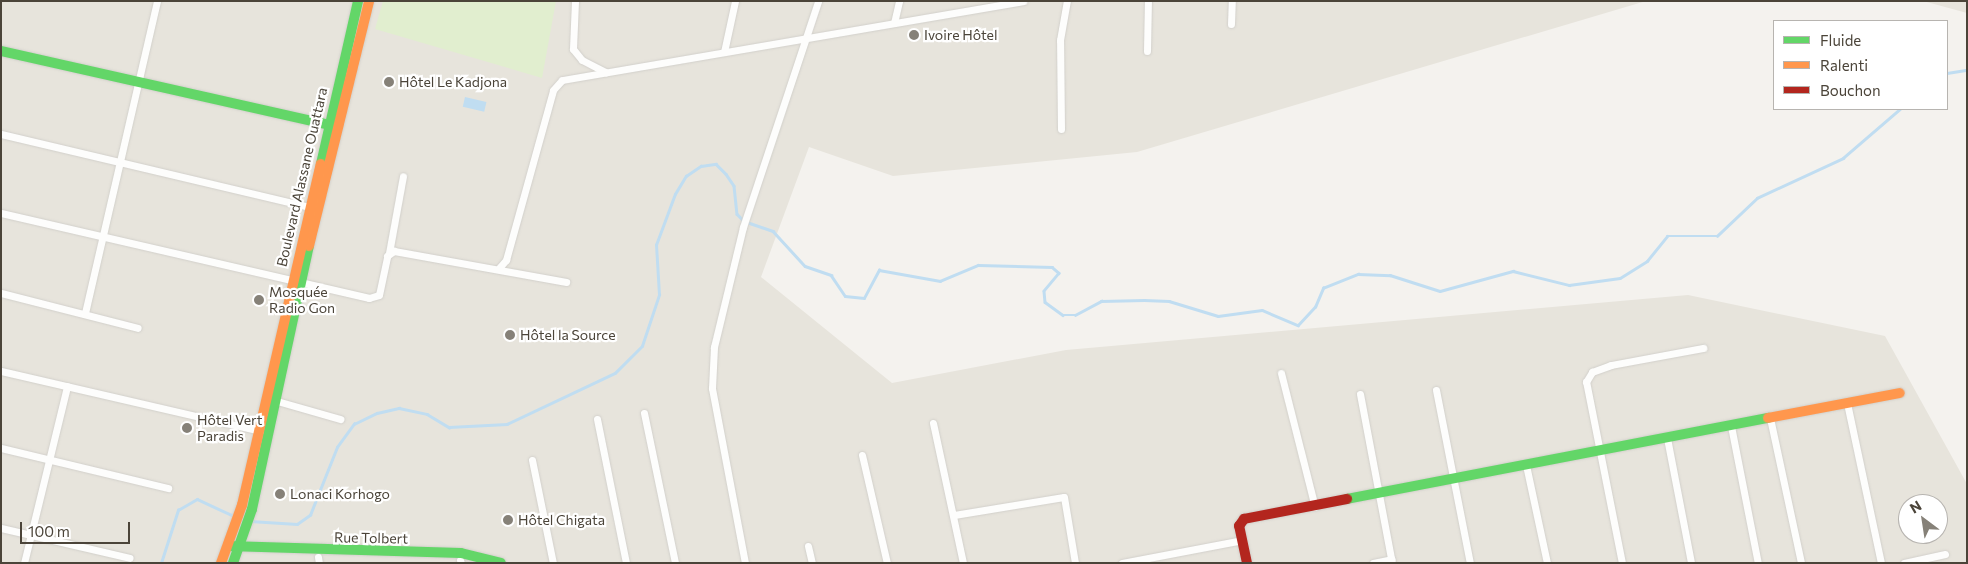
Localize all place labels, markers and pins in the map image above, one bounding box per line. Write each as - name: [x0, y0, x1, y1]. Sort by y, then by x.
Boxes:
- place label: Ivoire Hôtel: [924, 27, 998, 43]
- marker: Ivoire Hôtel: [908, 29, 920, 41]
- place label: Hôtel Le Kadjona: [399, 74, 507, 90]
- marker: Hôtel Le Kadjona: [383, 76, 395, 88]
- place label: Mosquée Radio Gon: [269, 284, 335, 316]
- marker: Mosquée Radio Gon: [253, 294, 265, 306]
- place label: Hôtel la Source: [520, 327, 616, 343]
- marker: Hôtel la Source: [504, 329, 516, 341]
- place label: Hôtel Vert Paradis: [197, 412, 262, 444]
- marker: Hôtel Vert Paradis: [181, 422, 193, 434]
- place label: Lonaci Korhogo: [290, 486, 390, 502]
- marker: Lonaci Korhogo: [274, 488, 286, 500]
- place label: Hôtel Chigata: [518, 512, 605, 528]
- marker: Hôtel Chigata: [502, 514, 514, 526]

